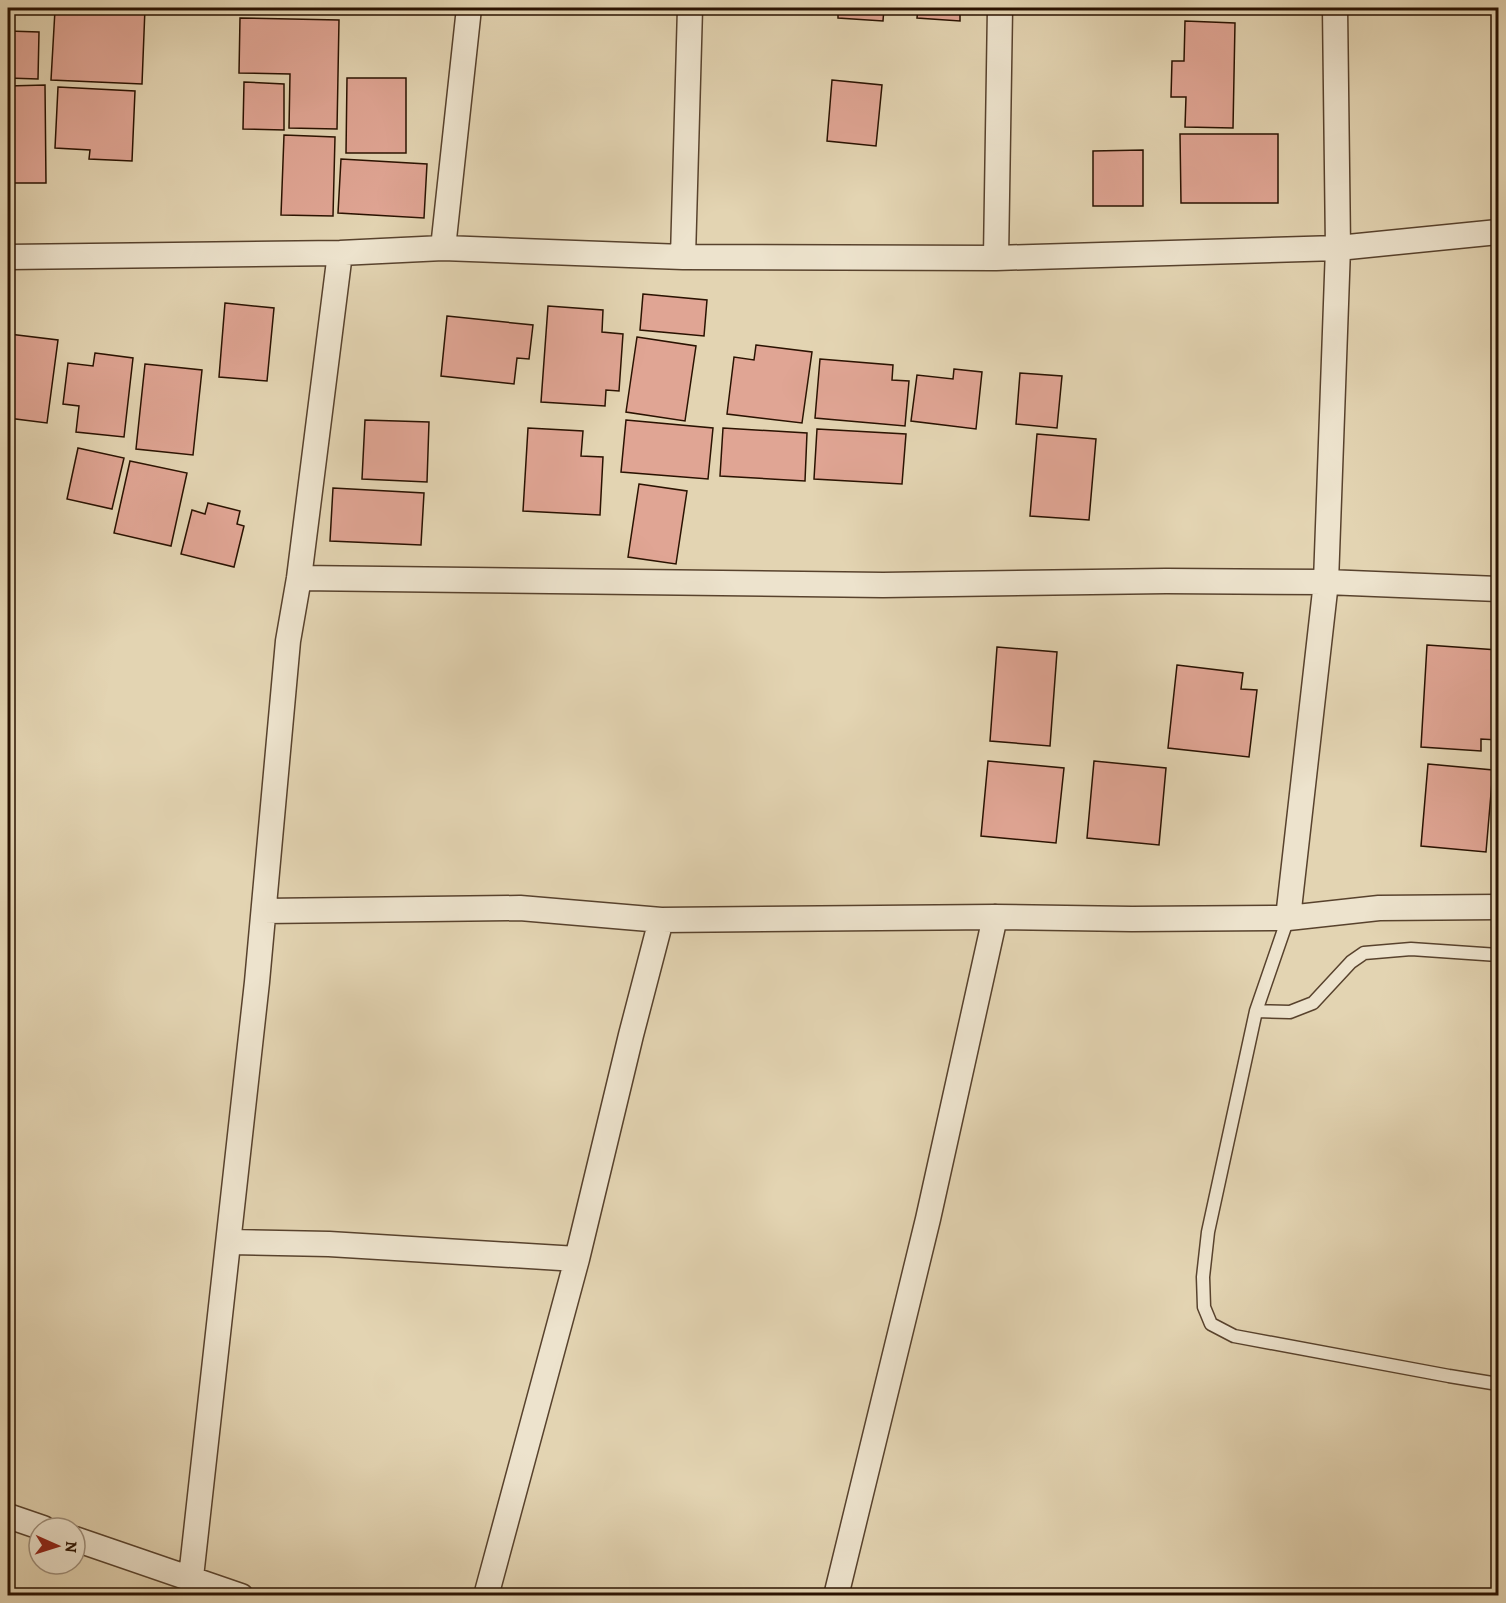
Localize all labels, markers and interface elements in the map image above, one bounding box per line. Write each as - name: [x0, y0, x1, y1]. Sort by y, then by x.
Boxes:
- north arrow: [27, 1516, 87, 1576]
- text: N: [60, 1540, 82, 1553]

